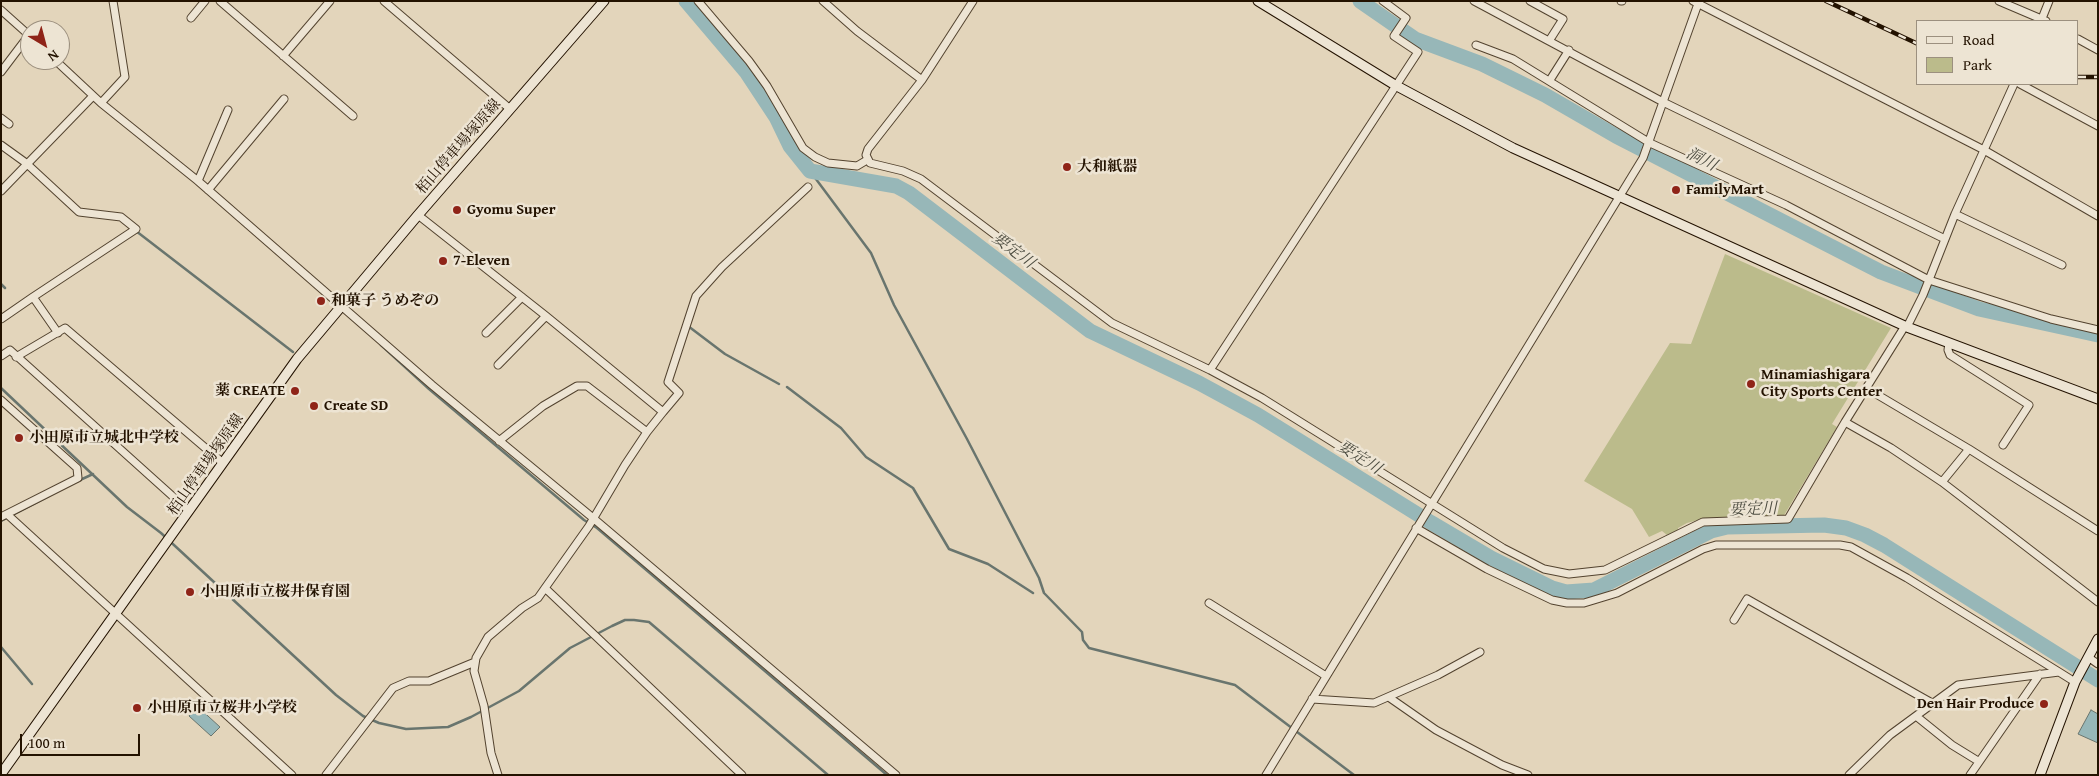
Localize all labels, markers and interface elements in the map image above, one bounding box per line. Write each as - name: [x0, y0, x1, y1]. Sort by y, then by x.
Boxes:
- north arrow: [20, 20, 70, 70]
- legend: [1916, 20, 2079, 85]
- text: Road: [1963, 29, 1994, 50]
- text: N: [44, 45, 63, 67]
- text: Park: [1963, 54, 1992, 75]
- street label: 栢山停車場塚原線: [413, 96, 505, 198]
- water label: 洞川: [1682, 144, 1720, 176]
- place label: 大和紙器: [1077, 158, 1137, 176]
- marker: 大和紙器: [1061, 161, 1073, 173]
- place label: FamilyMart: [1686, 181, 1764, 199]
- marker: FamilyMart: [1670, 184, 1682, 196]
- place label: Gyomu Super: [467, 201, 556, 219]
- marker: Gyomu Super: [451, 204, 463, 216]
- water label: 要定川: [988, 229, 1038, 273]
- place label: 7-Eleven: [453, 252, 510, 270]
- marker: 7-Eleven: [437, 255, 449, 267]
- place label: 和菓子 うめぞの: [331, 292, 439, 310]
- marker: 和菓子 うめぞの: [315, 295, 327, 307]
- place label: Minamiashigara City Sports Center: [1761, 366, 1882, 401]
- marker: Minamiashigara City Sports Center: [1745, 378, 1757, 390]
- place label: 薬 CREATE: [215, 382, 285, 400]
- marker: 薬 CREATE: [289, 385, 301, 397]
- place label: Create SD: [324, 397, 388, 415]
- marker: Create SD: [308, 400, 320, 412]
- street label: 栢山停車場塚原線: [164, 411, 248, 519]
- place label: 小田原市立城北中学校: [29, 429, 179, 447]
- marker: 小田原市立城北中学校: [13, 432, 25, 444]
- water label: 要定川: [1334, 437, 1384, 479]
- water label: 要定川: [1729, 500, 1777, 520]
- place label: 小田原市立桜井保育園: [200, 583, 350, 601]
- marker: 小田原市立桜井保育園: [184, 586, 196, 598]
- place label: Den Hair Produce: [1917, 695, 2034, 713]
- marker: Den Hair Produce: [2038, 698, 2050, 710]
- place label: 小田原市立桜井小学校: [147, 699, 297, 717]
- marker: 小田原市立桜井小学校: [131, 702, 143, 714]
- scale bar: [22, 724, 142, 756]
- text: 100 m: [28, 732, 65, 753]

